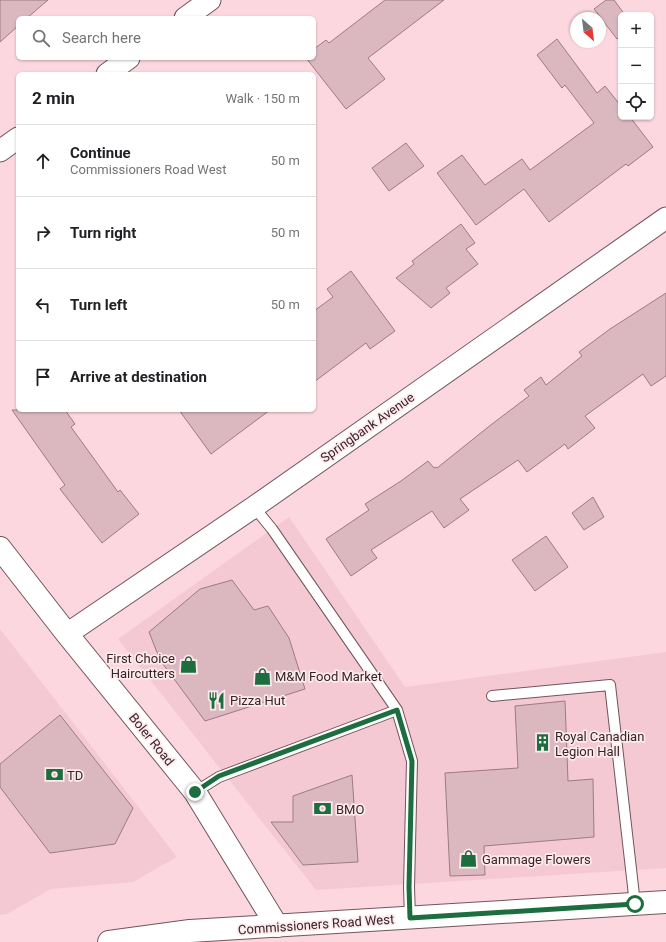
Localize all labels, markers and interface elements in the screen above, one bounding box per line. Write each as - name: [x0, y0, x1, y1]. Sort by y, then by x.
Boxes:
- north arrow: [570, 12, 606, 48]
- map controls: [618, 12, 654, 120]
- button: +: [618, 12, 654, 48]
- search box: [16, 16, 316, 60]
- icon: search: [30, 27, 52, 49]
- text: Search here: [62, 29, 141, 47]
- button: −: [618, 48, 654, 84]
- button: locate: [618, 84, 654, 120]
- text: 2 min: [32, 88, 75, 108]
- text: Walk · 150 m: [225, 91, 300, 106]
- text: Continue: [70, 144, 131, 162]
- icon: ahead: [32, 150, 54, 172]
- text: 50 m: [271, 153, 300, 168]
- text: Commissioners Road West: [70, 162, 227, 177]
- icon: right: [32, 222, 54, 244]
- text: Turn right: [70, 224, 136, 242]
- text: 50 m: [271, 225, 300, 240]
- icon: left: [32, 294, 54, 316]
- text: Turn left: [70, 296, 127, 314]
- text: 50 m: [271, 297, 300, 312]
- icon: arrive: [32, 366, 54, 388]
- text: Arrive at destination: [70, 368, 207, 386]
- street label: Springbank Avenue: [318, 389, 417, 465]
- place label: First Choice Haircutters: [106, 651, 175, 681]
- shop icon: First Choice Haircutters: [178, 655, 198, 675]
- shop icon: M&M Food Market: [252, 666, 272, 686]
- place label: M&M Food Market: [275, 669, 382, 684]
- restaurant icon: Pizza Hut: [207, 690, 227, 710]
- place label: Pizza Hut: [230, 693, 285, 708]
- street label: Boler Road: [126, 710, 177, 769]
- place label: Royal Canadian Legion Hall: [555, 729, 644, 759]
- building icon: Royal Canadian Legion Hall: [532, 733, 552, 753]
- bank icon: TD: [44, 765, 64, 785]
- place label: TD: [67, 768, 83, 783]
- route end: [186, 783, 204, 801]
- bank icon: BMO: [313, 799, 333, 819]
- place label: BMO: [336, 802, 364, 817]
- shop icon: Gammage Flowers: [459, 849, 479, 869]
- place label: Gammage Flowers: [482, 852, 591, 867]
- route start: [626, 895, 644, 913]
- street label: Commissioners Road West: [237, 912, 395, 937]

